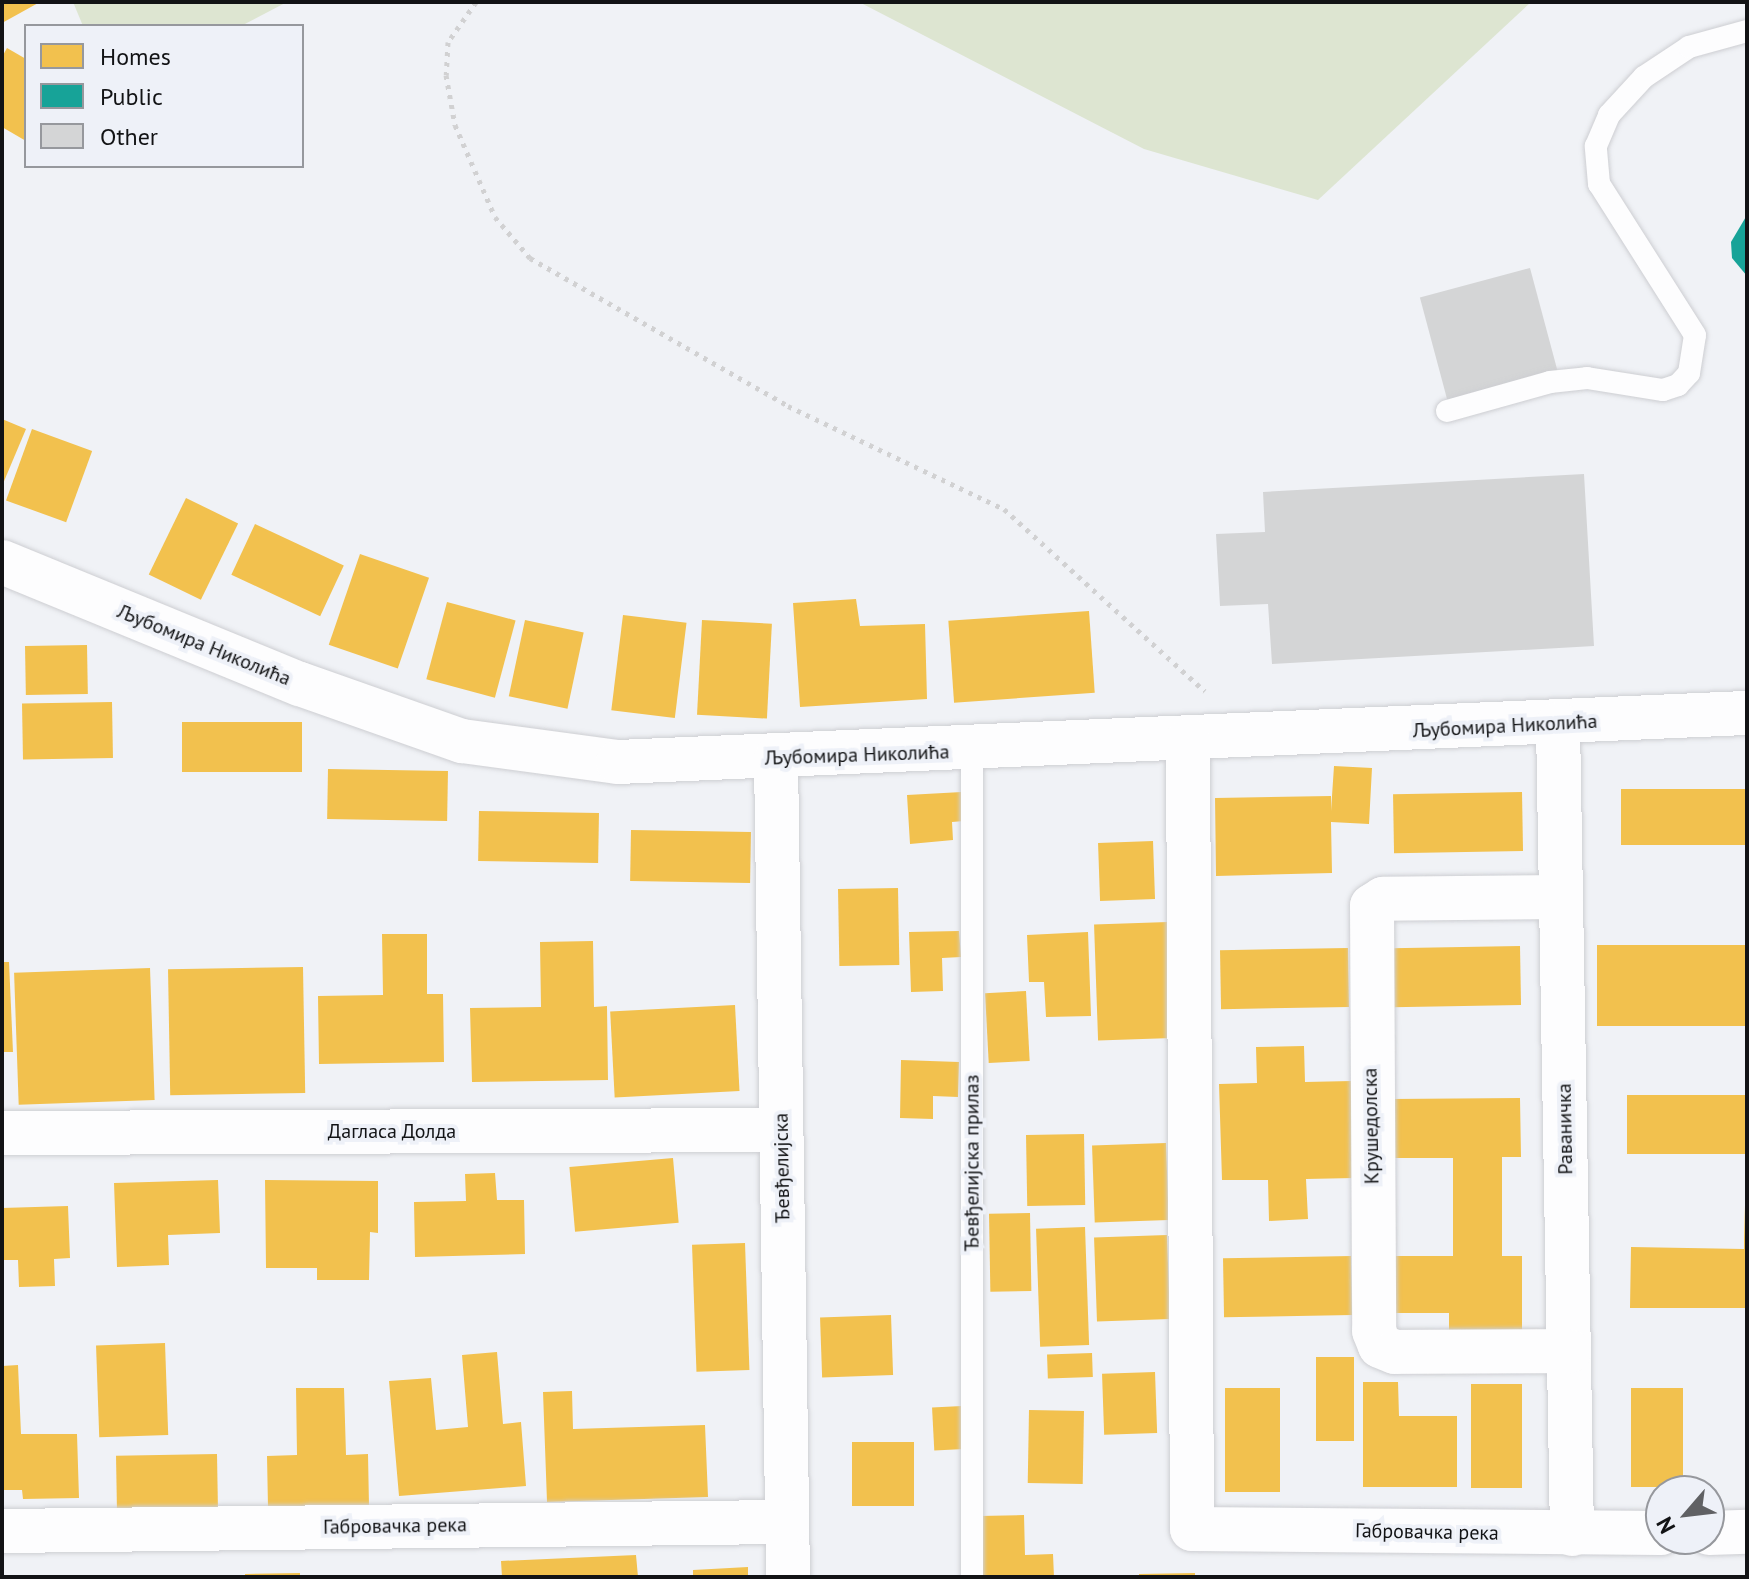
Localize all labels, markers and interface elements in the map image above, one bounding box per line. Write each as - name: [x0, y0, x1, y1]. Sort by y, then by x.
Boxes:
- legend: [24, 24, 304, 168]
- text: Homes: [100, 41, 171, 72]
- text: Public: [100, 81, 163, 112]
- text: Other: [100, 121, 158, 152]
- street label: Љубомира Николића: [114, 599, 294, 691]
- street label: Љубомира Николића: [1412, 709, 1598, 743]
- street label: Љубомира Николића: [764, 740, 950, 770]
- street label: Крушедолска: [1358, 1068, 1384, 1184]
- street label: Ђевђелијска прилаз: [960, 1075, 984, 1251]
- street label: Раваничка: [1552, 1083, 1578, 1175]
- street label: Ђевђелијска: [769, 1113, 795, 1223]
- street label: Дагласа Долда: [328, 1119, 456, 1143]
- north arrow: [1645, 1475, 1725, 1555]
- text: N: [1650, 1512, 1681, 1538]
- street label: Габровачка река: [323, 1513, 467, 1539]
- street label: Габровачка река: [1355, 1519, 1499, 1545]

